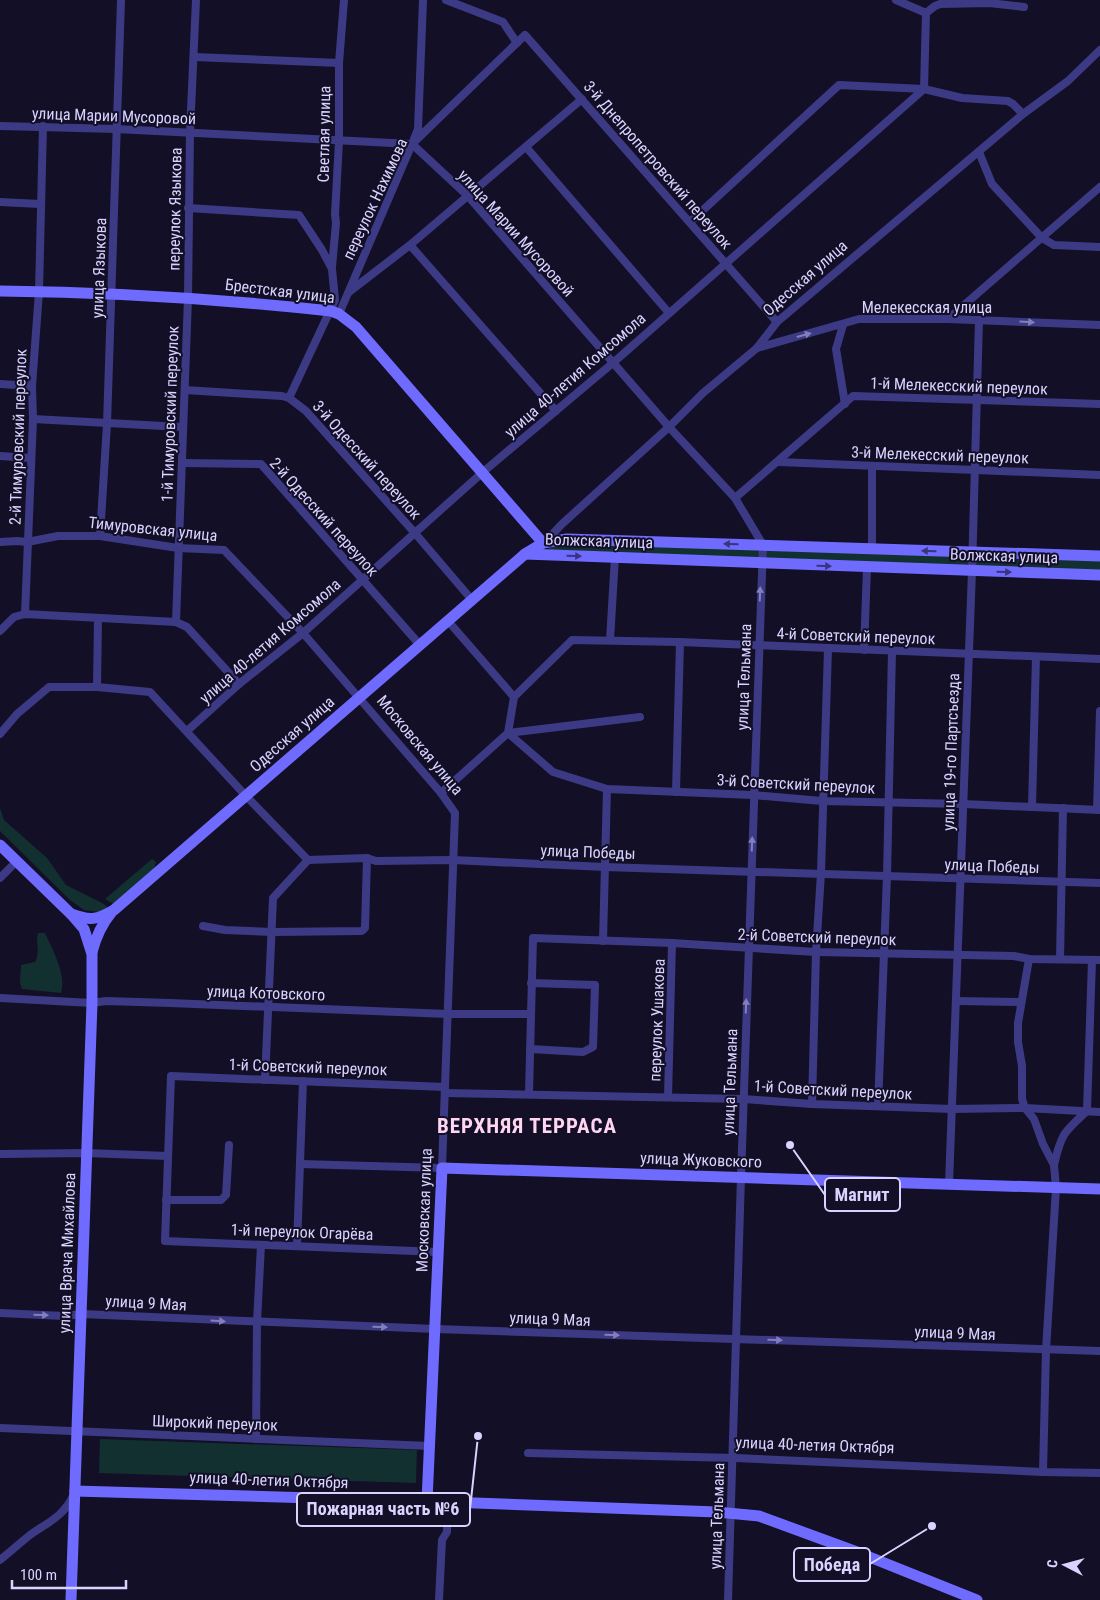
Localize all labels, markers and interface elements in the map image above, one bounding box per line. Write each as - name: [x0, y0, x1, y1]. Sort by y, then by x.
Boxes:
- street label: 3-й Днепропетровский переулок: [580, 77, 736, 253]
- street label: Светлая улица: [314, 86, 334, 182]
- street label: улица Марии Мусоровой: [32, 104, 196, 128]
- street label: переулок Нахимова: [339, 135, 411, 263]
- street label: переулок Языкова: [164, 147, 186, 271]
- street label: улица Марии Мусоровой: [454, 166, 578, 300]
- street label: улица Языкова: [88, 217, 110, 319]
- street label: Одесская улица: [759, 236, 851, 320]
- street label: Брестская улица: [224, 275, 336, 307]
- street label: Мелекесская улица: [862, 298, 992, 317]
- street label: улица 40-летия Комсомола: [501, 309, 649, 441]
- one-way arrow: [1020, 318, 1036, 326]
- street label: 1-й Тимуровский переулок: [157, 325, 183, 502]
- one-way arrow: [796, 331, 811, 339]
- street label: 2-й Тимуровский переулок: [5, 348, 31, 525]
- street label: 1-й Мелекесский переулок: [870, 373, 1048, 399]
- street label: 3-й Одесский переулок: [309, 397, 425, 523]
- street label: 3-й Мелекесский переулок: [851, 442, 1029, 468]
- street label: 2-й Одесский переулок: [266, 454, 382, 580]
- street label: Тимуровская улица: [88, 513, 218, 545]
- street label: Волжская улица: [545, 530, 653, 552]
- one-way arrow: [723, 540, 739, 548]
- street label: Волжская улица: [950, 545, 1058, 567]
- one-way arrow: [921, 546, 937, 554]
- one-way arrow: [566, 552, 582, 560]
- one-way arrow: [816, 563, 832, 571]
- one-way arrow: [996, 569, 1012, 577]
- street label: улица 40-летия Комсомола: [196, 575, 344, 707]
- one-way arrow: [756, 586, 764, 602]
- street label: улица Тельмана: [733, 623, 755, 731]
- street label: 4-й Советский переулок: [776, 624, 936, 648]
- street label: улица 19-го Партсъезда: [939, 673, 963, 831]
- street label: Московская улица: [373, 691, 467, 799]
- street label: Одесская улица: [246, 692, 338, 776]
- street label: 3-й Советский переулок: [716, 770, 876, 798]
- one-way arrow: [748, 836, 756, 852]
- street label: улица Победы: [540, 841, 636, 863]
- street label: улица Победы: [944, 855, 1040, 877]
- street label: 2-й Советский переулок: [737, 925, 897, 949]
- street label: переулок Ушакова: [645, 958, 669, 1082]
- street label: улица Котовского: [207, 981, 325, 1005]
- one-way arrow: [743, 998, 751, 1014]
- street label: улица Тельмана: [719, 1028, 741, 1136]
- street label: 1-й Советский переулок: [228, 1055, 388, 1079]
- street label: 1-й Советский переулок: [753, 1076, 913, 1104]
- district label: ВЕРХНЯЯ ТЕРРАСА: [437, 1114, 617, 1138]
- street label: Московская улица: [412, 1148, 436, 1272]
- street label: улица Жуковского: [640, 1148, 762, 1172]
- street label: улица Врача Михайлова: [55, 1172, 79, 1334]
- callout: Магнит: [825, 1178, 900, 1211]
- text: Магнит: [835, 1184, 889, 1205]
- street label: 1-й переулок Огарёва: [230, 1220, 374, 1244]
- street label: улица 9 Мая: [105, 1291, 187, 1315]
- street label: улица 9 Мая: [509, 1308, 591, 1330]
- one-way arrow: [33, 1312, 49, 1320]
- one-way arrow: [210, 1317, 226, 1325]
- street label: улица 9 Мая: [914, 1322, 996, 1344]
- one-way arrow: [372, 1324, 388, 1332]
- one-way arrow: [605, 1331, 621, 1339]
- one-way arrow: [767, 1336, 783, 1344]
- street label: Широкий переулок: [152, 1411, 279, 1435]
- street label: улица 40-летия Октября: [735, 1433, 895, 1457]
- street label: улица Тельмана: [706, 1462, 728, 1570]
- street label: улица 40-летия Октября: [189, 1468, 349, 1492]
- callout: Пожарная часть №6: [297, 1493, 470, 1526]
- text: Пожарная часть №6: [307, 1498, 459, 1519]
- north arrow: [1040, 1540, 1090, 1590]
- callout: Победа: [794, 1548, 870, 1581]
- text: Победа: [804, 1554, 860, 1575]
- scale bar: [12, 1558, 126, 1590]
- text: С: [1044, 1559, 1060, 1568]
- text: 100 m: [20, 1566, 57, 1584]

